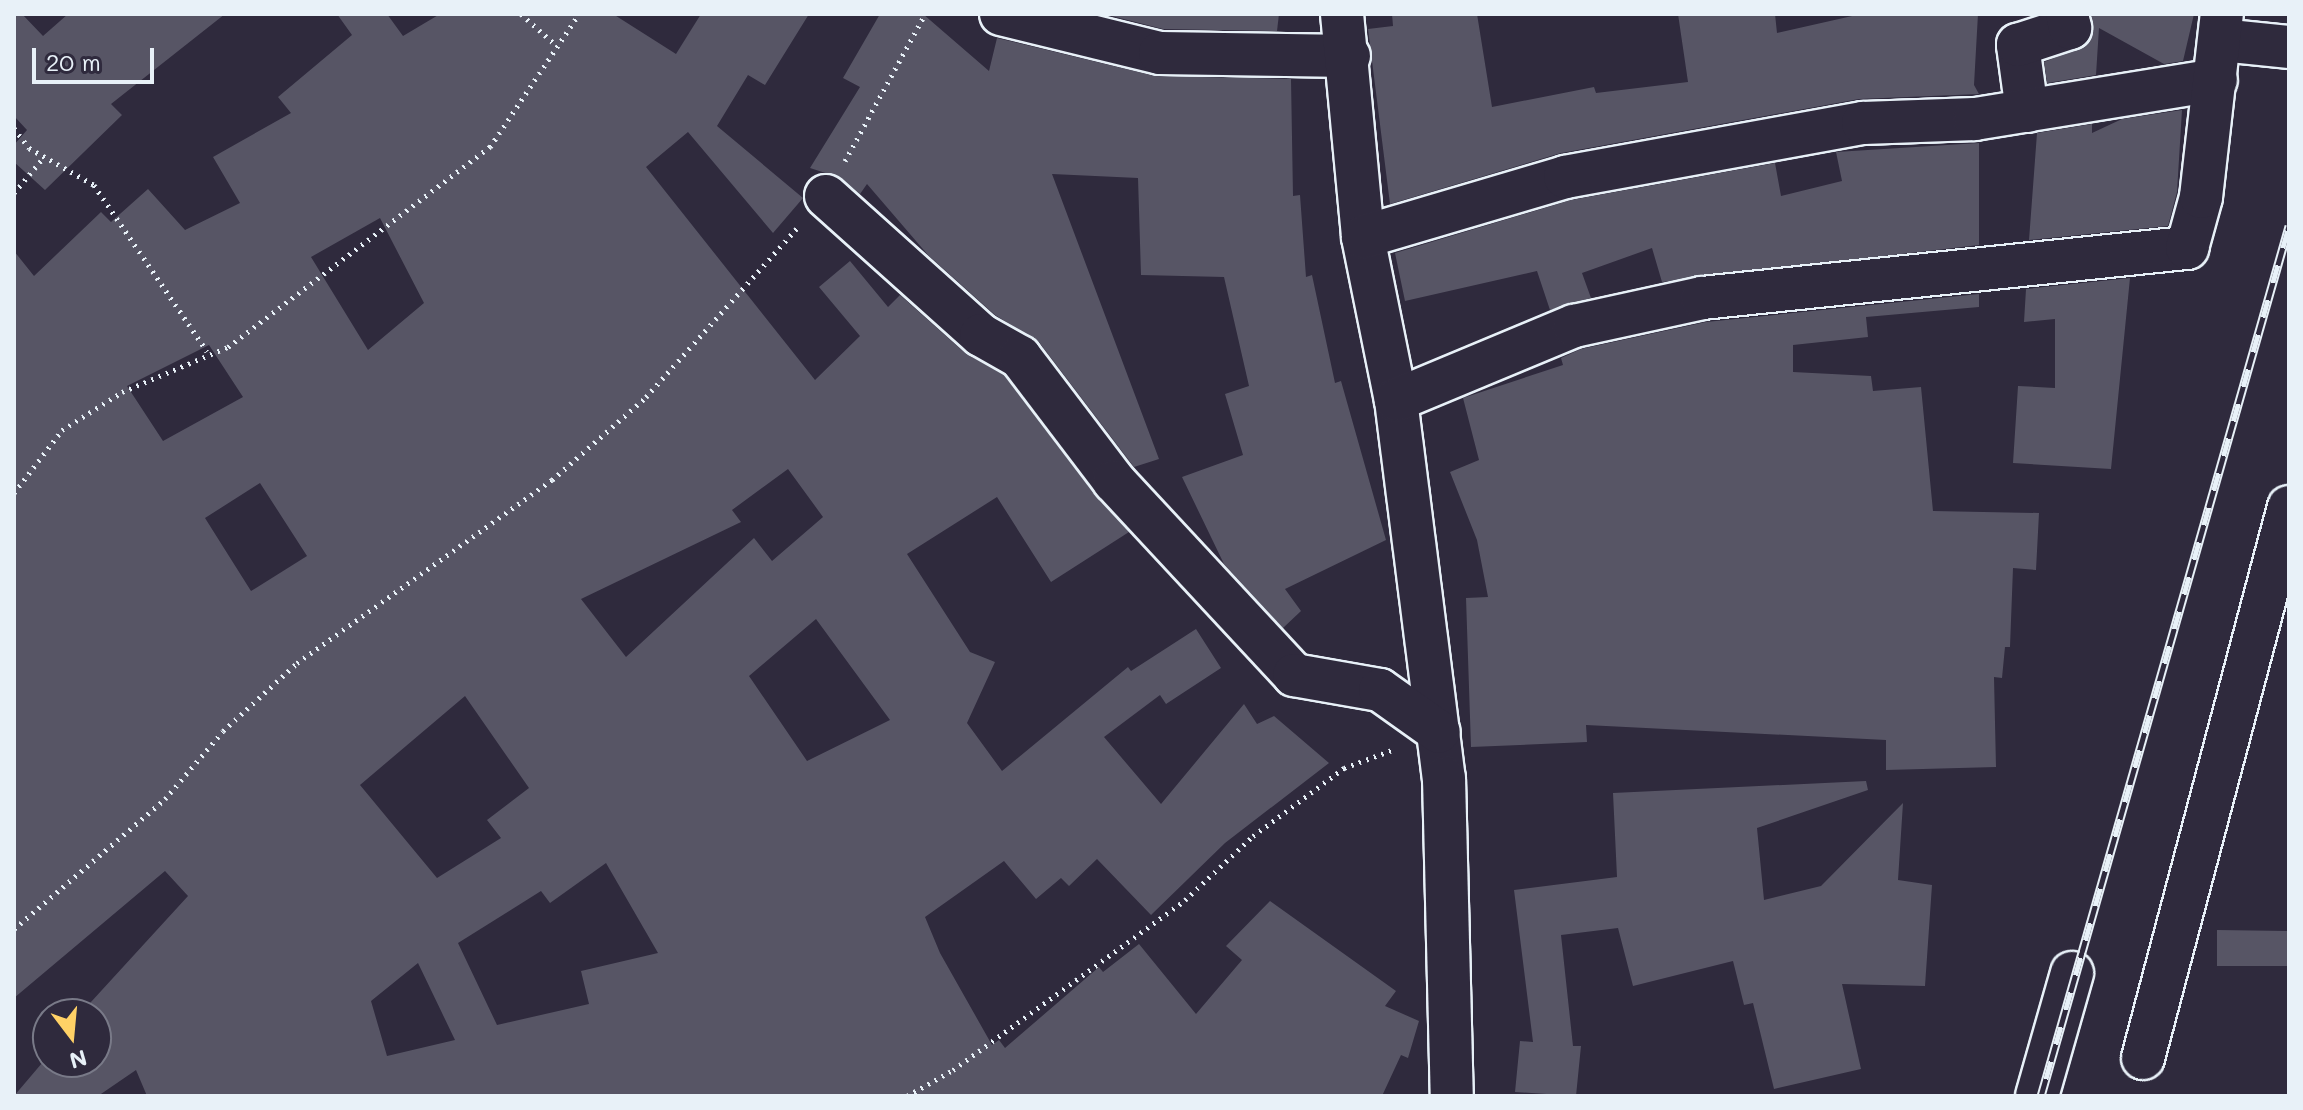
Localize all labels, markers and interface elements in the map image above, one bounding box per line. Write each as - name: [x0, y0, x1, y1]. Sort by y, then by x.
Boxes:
- scale bar: [36, 32, 158, 82]
- text: 20 m: [46, 46, 101, 77]
- north arrow: [32, 998, 112, 1078]
- text: N: [66, 1043, 90, 1076]

